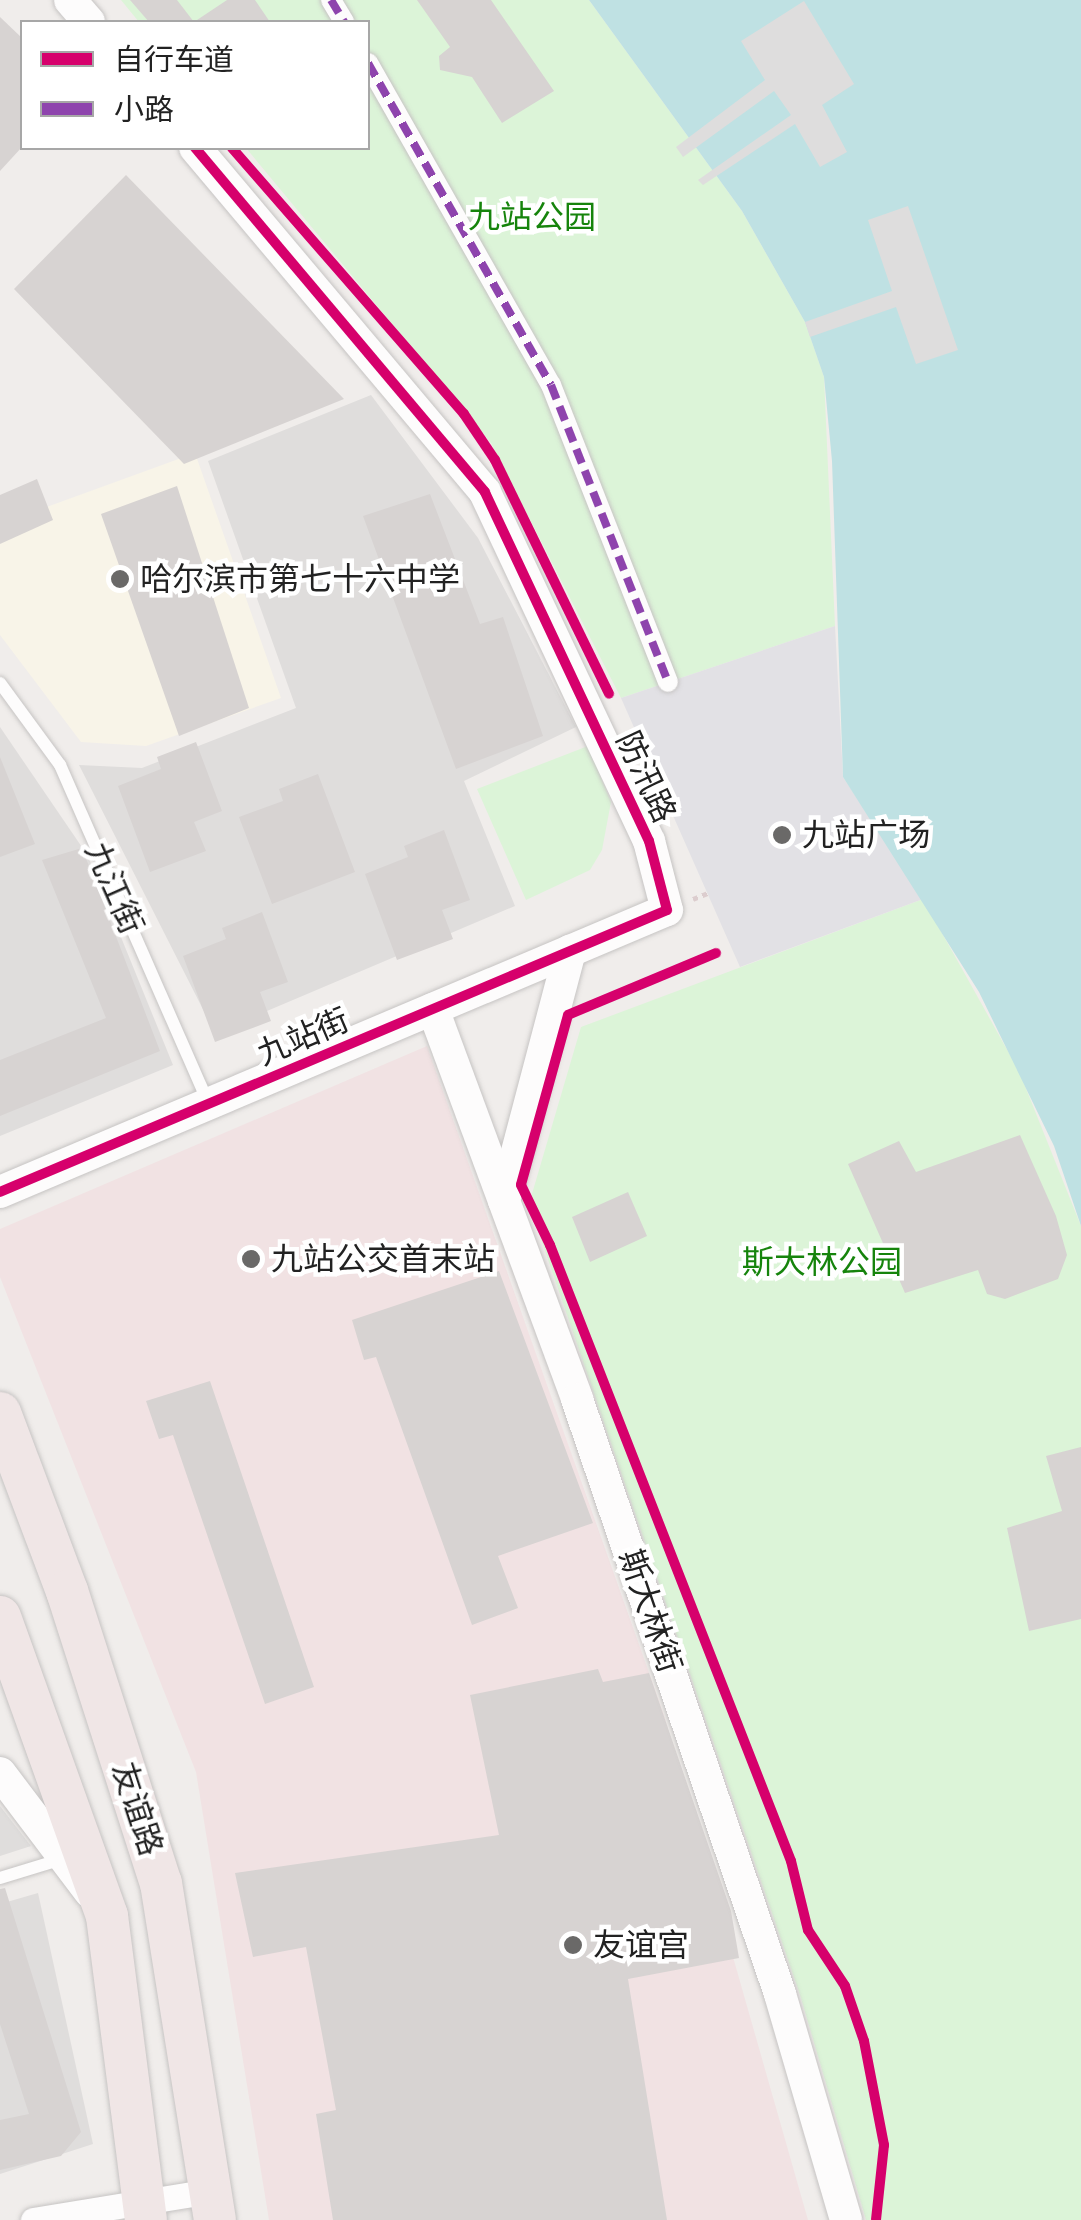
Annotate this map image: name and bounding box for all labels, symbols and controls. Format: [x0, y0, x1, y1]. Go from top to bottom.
legend [20, 20, 370, 150]
text: 自行车道 [114, 38, 234, 81]
text: 小路 [114, 88, 174, 131]
park label: 九站公园 [468, 198, 596, 236]
place label: 哈尔滨市第七十六中学 [140, 560, 460, 598]
marker: 哈尔滨市第七十六中学 [109, 568, 131, 590]
street label: 防汛路 [608, 725, 684, 829]
place label: 九站广场 [802, 816, 930, 854]
marker: 九站广场 [771, 824, 793, 846]
street label: 九江街 [77, 836, 151, 940]
street label: 九站街 [251, 1001, 355, 1073]
place label: 九站公交首末站 [271, 1240, 495, 1278]
park label: 斯大林公园 [742, 1243, 902, 1281]
marker: 九站公交首末站 [240, 1248, 262, 1270]
street label: 斯大林街 [611, 1544, 689, 1678]
street label: 友谊路 [104, 1757, 170, 1861]
place label: 友谊宫 [593, 1926, 689, 1964]
marker: 友谊宫 [562, 1934, 584, 1956]

